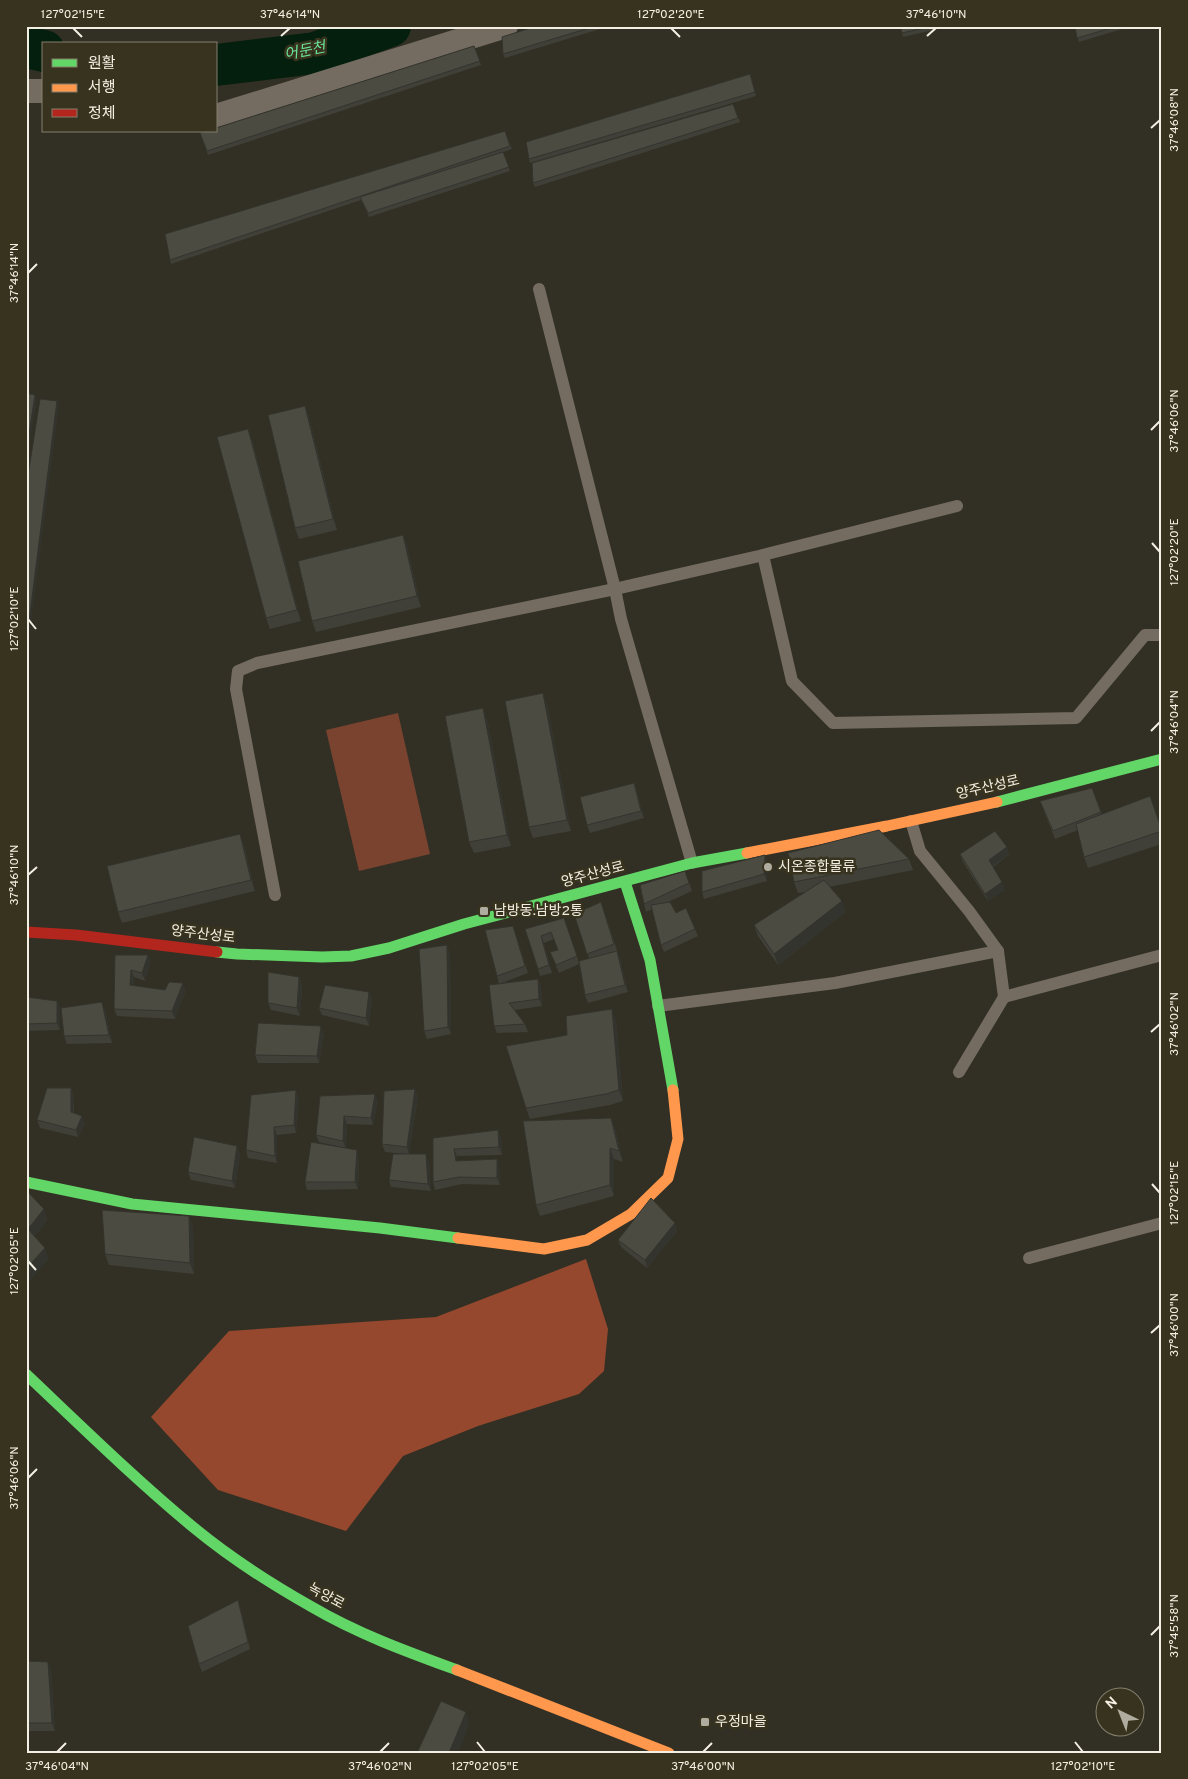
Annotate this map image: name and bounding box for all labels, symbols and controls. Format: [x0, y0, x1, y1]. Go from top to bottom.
text: 127°02'15"E [41, 7, 105, 23]
text: 37°46'14"N [260, 7, 320, 23]
text: 127°02'20"E [637, 7, 705, 23]
text: 37°46'10"N [906, 7, 966, 23]
water label: 어둔천 [283, 38, 329, 65]
legend [42, 42, 218, 132]
text: 원활 [88, 55, 116, 74]
text: 서행 [88, 79, 116, 98]
text: 37°46'08"N [1167, 88, 1183, 152]
text: 정체 [88, 105, 116, 124]
text: 37°46'14"N [7, 243, 23, 303]
text: 37°46'06"N [1167, 389, 1183, 453]
text: 127°02'20"E [1167, 518, 1183, 586]
text: 127°02'10"E [7, 587, 23, 651]
text: 37°46'04"N [1167, 690, 1183, 754]
street label: 양주산성로 [955, 772, 1021, 804]
text: 37°46'10"N [7, 845, 23, 905]
street label: 양주산성로 [560, 858, 626, 892]
place label: 시온종합물류 [778, 859, 855, 876]
marker: 시온종합물류 [762, 861, 774, 873]
place label: 남방동.남방2통 [494, 903, 583, 920]
marker: 남방동.남방2통 [478, 905, 490, 917]
street label: 양주산성로 [170, 923, 236, 947]
text: 37°46'02"N [1167, 992, 1183, 1056]
text: 127°02'15"E [1167, 1161, 1183, 1225]
text: 127°02'05"E [7, 1227, 23, 1295]
text: 37°46'00"N [1167, 1293, 1183, 1357]
text: 37°46'06"N [7, 1446, 23, 1510]
street label: 녹양로 [305, 1580, 347, 1614]
text: 37°45'58"N [1167, 1594, 1183, 1658]
north arrow [1096, 1686, 1146, 1736]
text: N [1103, 1694, 1122, 1713]
place label: 우정마을 [715, 1714, 767, 1731]
marker: 우정마을 [699, 1716, 711, 1728]
text: 37°46'04"N [25, 1759, 89, 1775]
text: 37°46'02"N [348, 1759, 412, 1775]
text: 127°02'05"E [451, 1759, 519, 1775]
text: 37°46'00"N [671, 1759, 735, 1775]
text: 127°02'10"E [1051, 1759, 1115, 1775]

